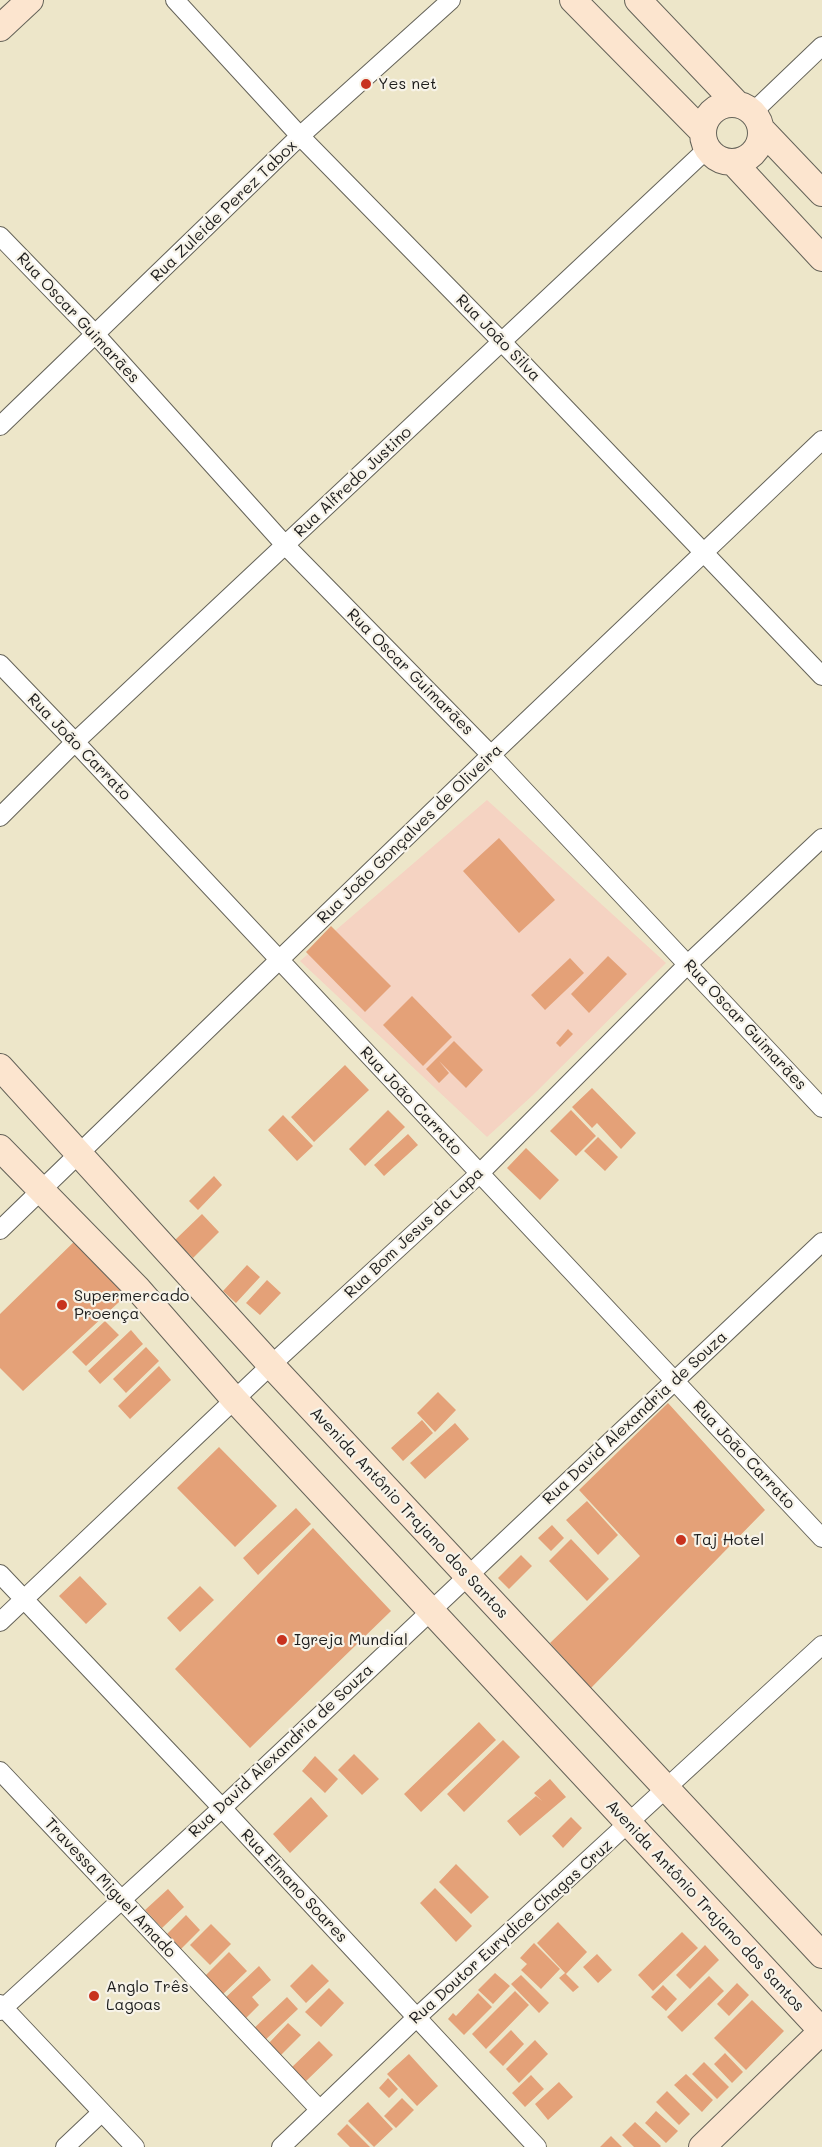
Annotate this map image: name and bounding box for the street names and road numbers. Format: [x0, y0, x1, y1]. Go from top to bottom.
street label: Rua Zuleide Perez Tabox [147, 136, 301, 286]
street label: Rua Oscar Guimarães [13, 249, 143, 387]
street label: Rua João Silva [452, 291, 544, 385]
street label: Rua Alfredo Justino [290, 423, 416, 541]
street label: Rua Oscar Guimarães [343, 605, 477, 739]
street label: Rua João Carrato [23, 690, 135, 804]
street label: Rua João Gonçalves de Oliveira [313, 740, 507, 928]
street label: Rua Oscar Guimarães [680, 956, 810, 1094]
street label: Rua João Carrato [356, 1043, 466, 1159]
street label: Rua Bom Jesus da Lapa [341, 1164, 487, 1302]
street label: Rua David Alexandria de Souza [539, 1327, 731, 1509]
street label: Rua João Carrato [689, 1397, 799, 1513]
street label: Avenida Antônio Trajano dos Santos [306, 1403, 512, 1623]
street label: Rua David Alexandria de Souza [185, 1660, 377, 1842]
street label: Avenida Antônio Trajano dos Santos [602, 1796, 808, 2016]
street label: Travessa Miguel Amado [40, 1814, 180, 1962]
street label: Rua Elmano Soares [237, 1825, 351, 1947]
street label: Rua Doutor Eurydice Chagas Cruz [406, 1836, 616, 2028]

